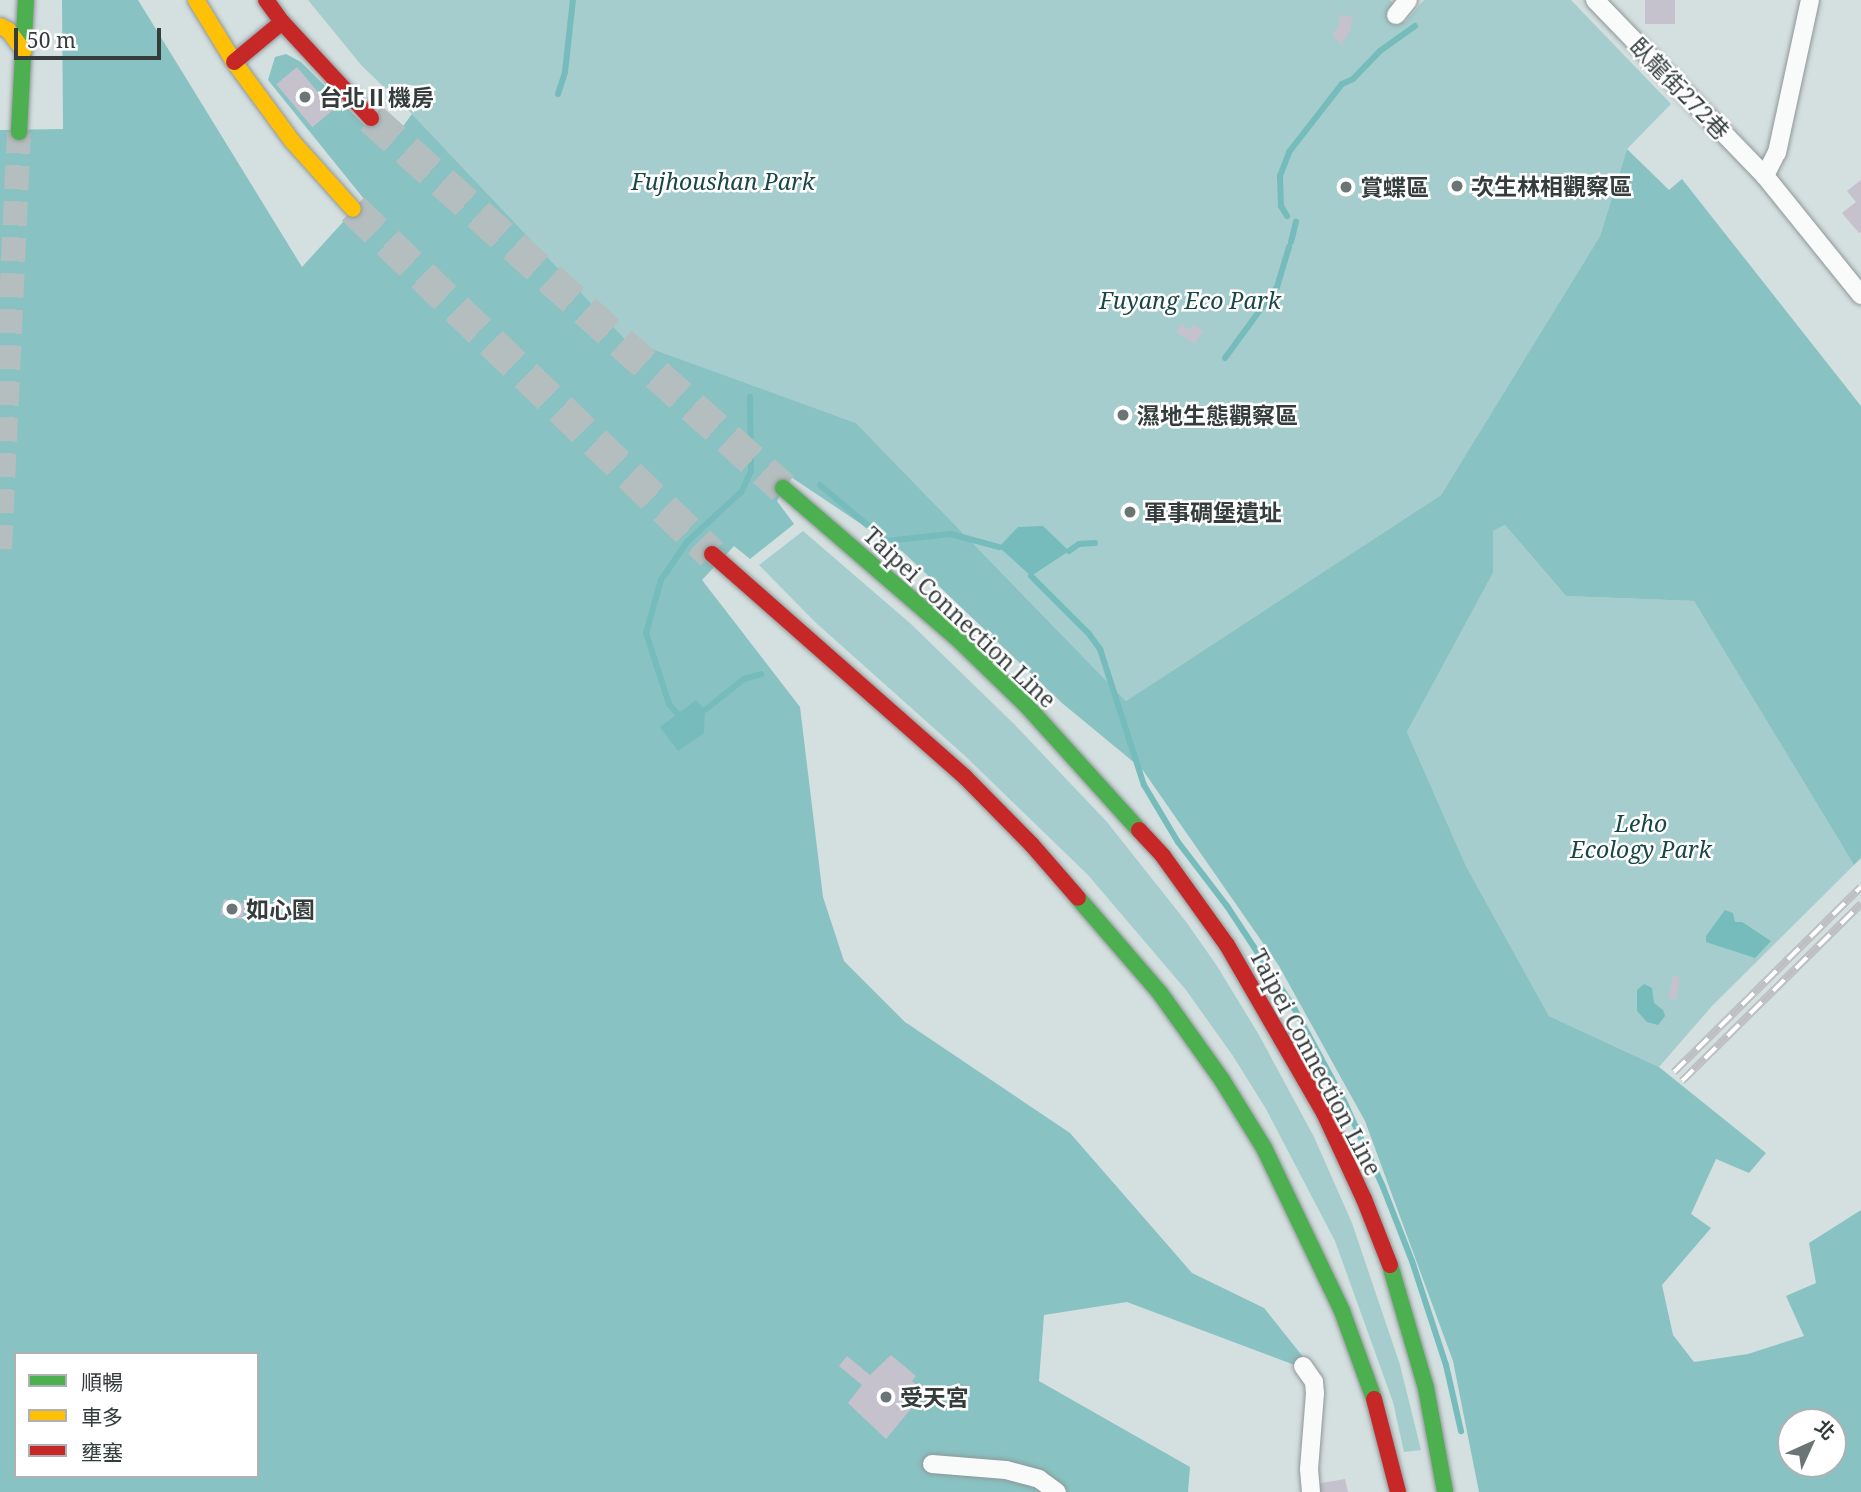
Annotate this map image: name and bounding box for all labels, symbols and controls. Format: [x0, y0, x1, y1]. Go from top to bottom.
scale bar [18, 14, 164, 58]
text: 50 m [27, 26, 76, 54]
street label: 臥龍街272巷 [1625, 31, 1735, 145]
place label: 台北Ⅱ機房 [319, 83, 434, 111]
marker: 台北Ⅱ機房 [297, 89, 313, 105]
park label: Fujhoushan Park [631, 167, 815, 195]
place label: 次生林相觀察區 [1471, 172, 1632, 200]
place label: 賞蝶區 [1360, 173, 1429, 201]
marker: 次生林相觀察區 [1449, 178, 1465, 194]
marker: 賞蝶區 [1338, 179, 1354, 195]
park label: Fuyang Eco Park [1099, 286, 1281, 314]
place label: 濕地生態觀察區 [1137, 401, 1298, 429]
marker: 濕地生態觀察區 [1115, 407, 1131, 423]
place label: 軍事碉堡遺址 [1144, 498, 1282, 526]
marker: 軍事碉堡遺址 [1122, 504, 1138, 520]
street label: Taipei Connection Line [858, 521, 1062, 713]
park label: Leho Ecology Park [1570, 809, 1712, 863]
place label: 如心園 [246, 895, 315, 923]
marker: 如心園 [224, 901, 240, 917]
street label: Taipei Connection Line [1245, 944, 1387, 1180]
legend [14, 1352, 259, 1478]
text: 順暢 [81, 1368, 123, 1396]
place label: 受天宮 [900, 1383, 969, 1411]
marker: 受天宮 [878, 1389, 894, 1405]
text: 車多 [81, 1403, 123, 1431]
north arrow [1777, 1408, 1847, 1478]
text: 北 [1810, 1414, 1841, 1445]
text: 壅塞 [81, 1438, 123, 1466]

